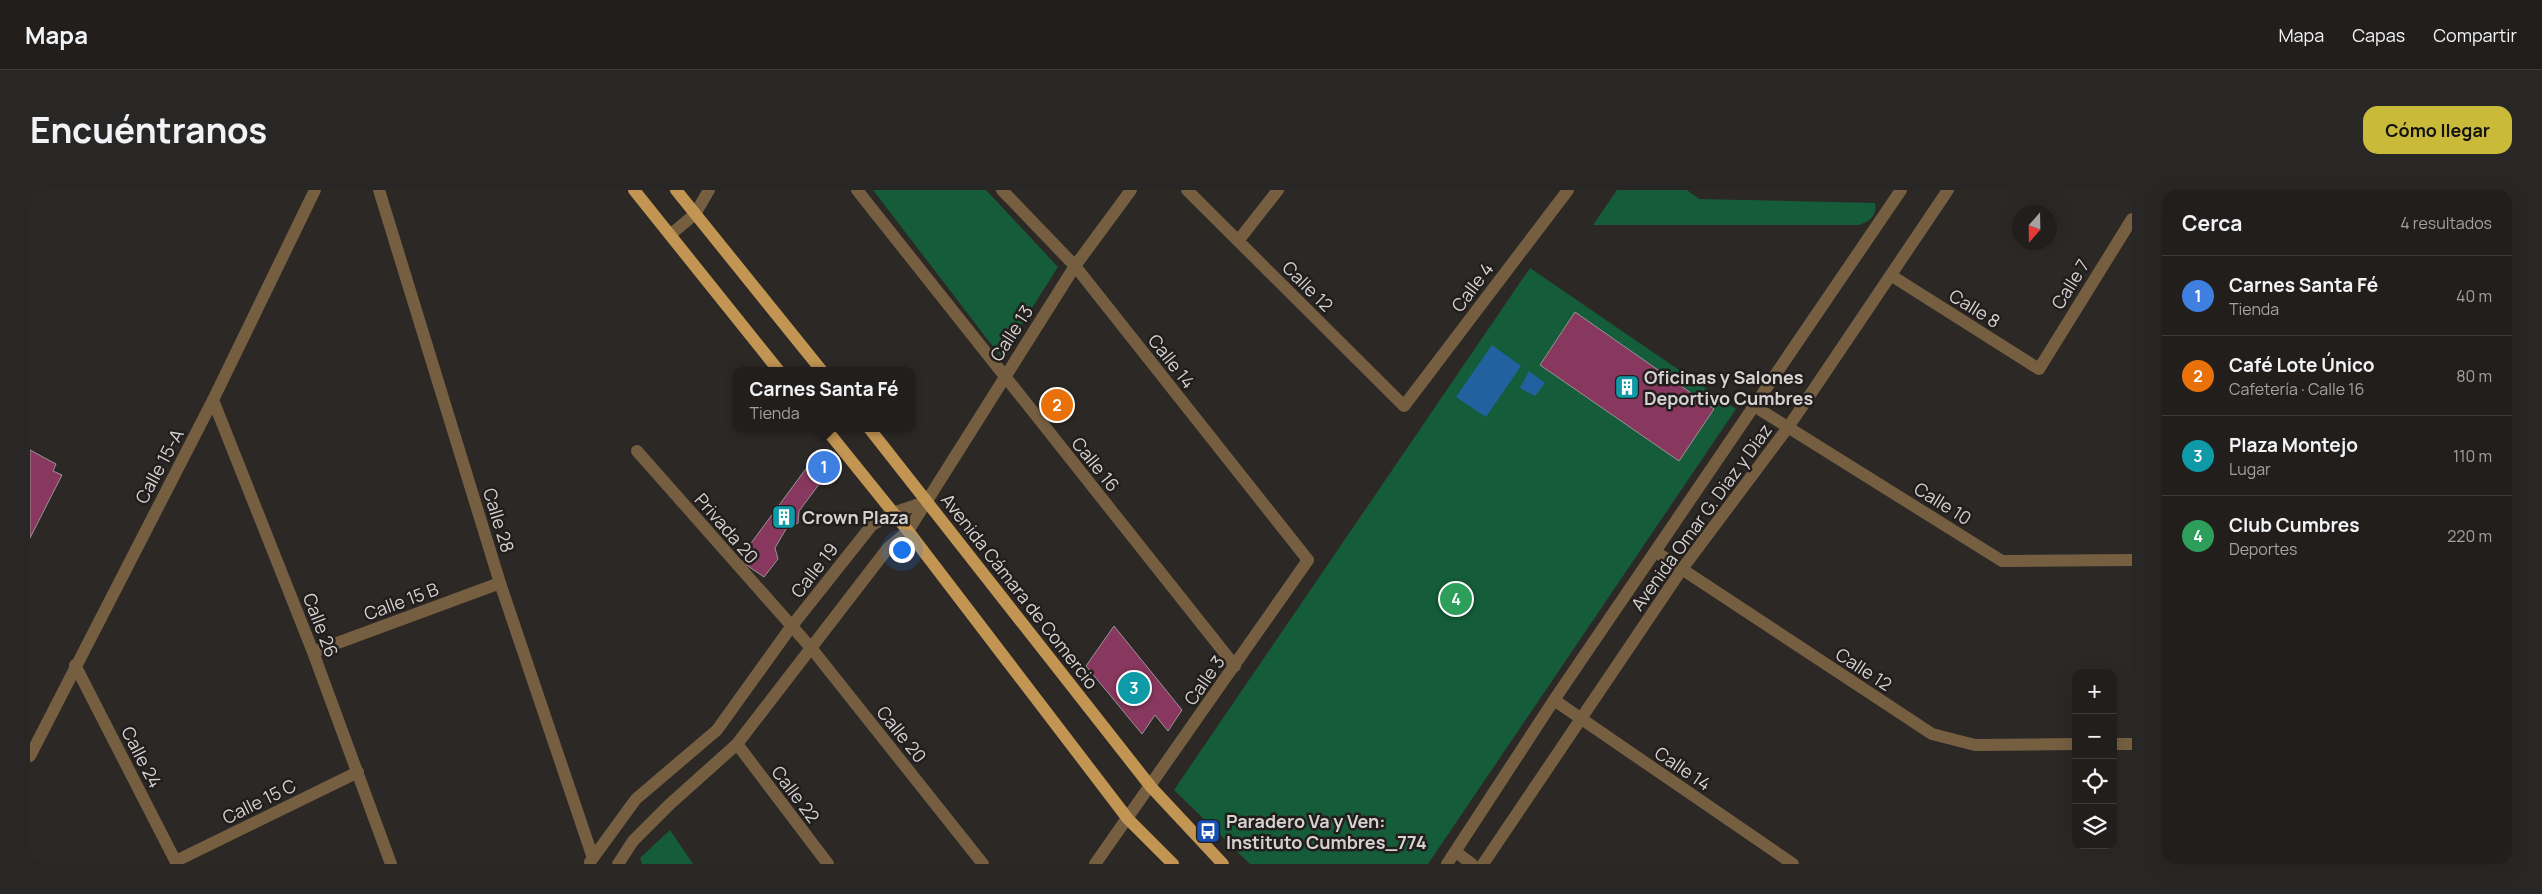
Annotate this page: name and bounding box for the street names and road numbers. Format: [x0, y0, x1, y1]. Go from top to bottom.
street label: Calle 12 [1277, 255, 1339, 317]
street label: Calle 7 [2045, 255, 2095, 313]
street label: Calle 4 [1446, 257, 1498, 317]
street label: Calle 8 [1945, 283, 2005, 333]
street label: Calle 13 [984, 300, 1038, 366]
street label: Calle 14 [1143, 329, 1201, 393]
street label: Avenida Omar G. Diaz y Diaz [1625, 419, 1777, 615]
street label: Calle 15-A [129, 424, 189, 508]
street label: Calle 16 [1067, 432, 1125, 496]
street label: Calle 10 [1910, 476, 1976, 530]
street label: Calle 28 [478, 485, 520, 555]
street label: Privada 20 [690, 488, 764, 568]
street label: Avenida Cámara de Comercio [936, 488, 1104, 694]
street label: Calle 19 [785, 538, 843, 602]
street label: Calle 15 B [360, 576, 442, 626]
street label: Calle 26 [298, 589, 344, 661]
street label: Calle 12 [1831, 642, 1897, 696]
street label: Calle 3 [1178, 650, 1230, 710]
street label: Calle 20 [872, 701, 932, 767]
street label: Calle 24 [116, 722, 168, 792]
street label: Calle 14 [1650, 740, 1716, 796]
street label: Calle 22 [767, 760, 825, 828]
street label: Calle 15 C [218, 773, 300, 829]

